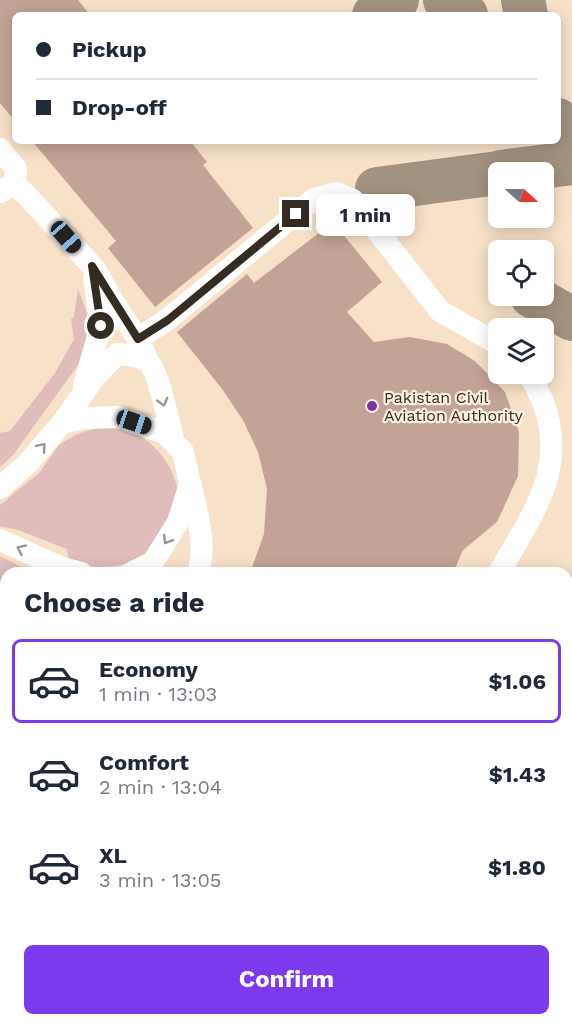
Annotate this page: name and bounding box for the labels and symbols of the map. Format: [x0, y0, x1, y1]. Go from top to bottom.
north arrow [488, 162, 554, 228]
callout: 1 min [317, 193, 416, 235]
route end [282, 200, 309, 227]
car [47, 218, 85, 256]
route start [87, 312, 114, 339]
place label: Pakistan Civil Aviation Authority [384, 388, 524, 425]
one-way arrow [156, 397, 169, 407]
marker: Pakistan Civil Aviation Authority [365, 399, 379, 413]
car [114, 408, 154, 436]
one-way arrow [34, 443, 45, 454]
one-way arrow [162, 534, 174, 544]
one-way arrow [16, 544, 27, 556]

